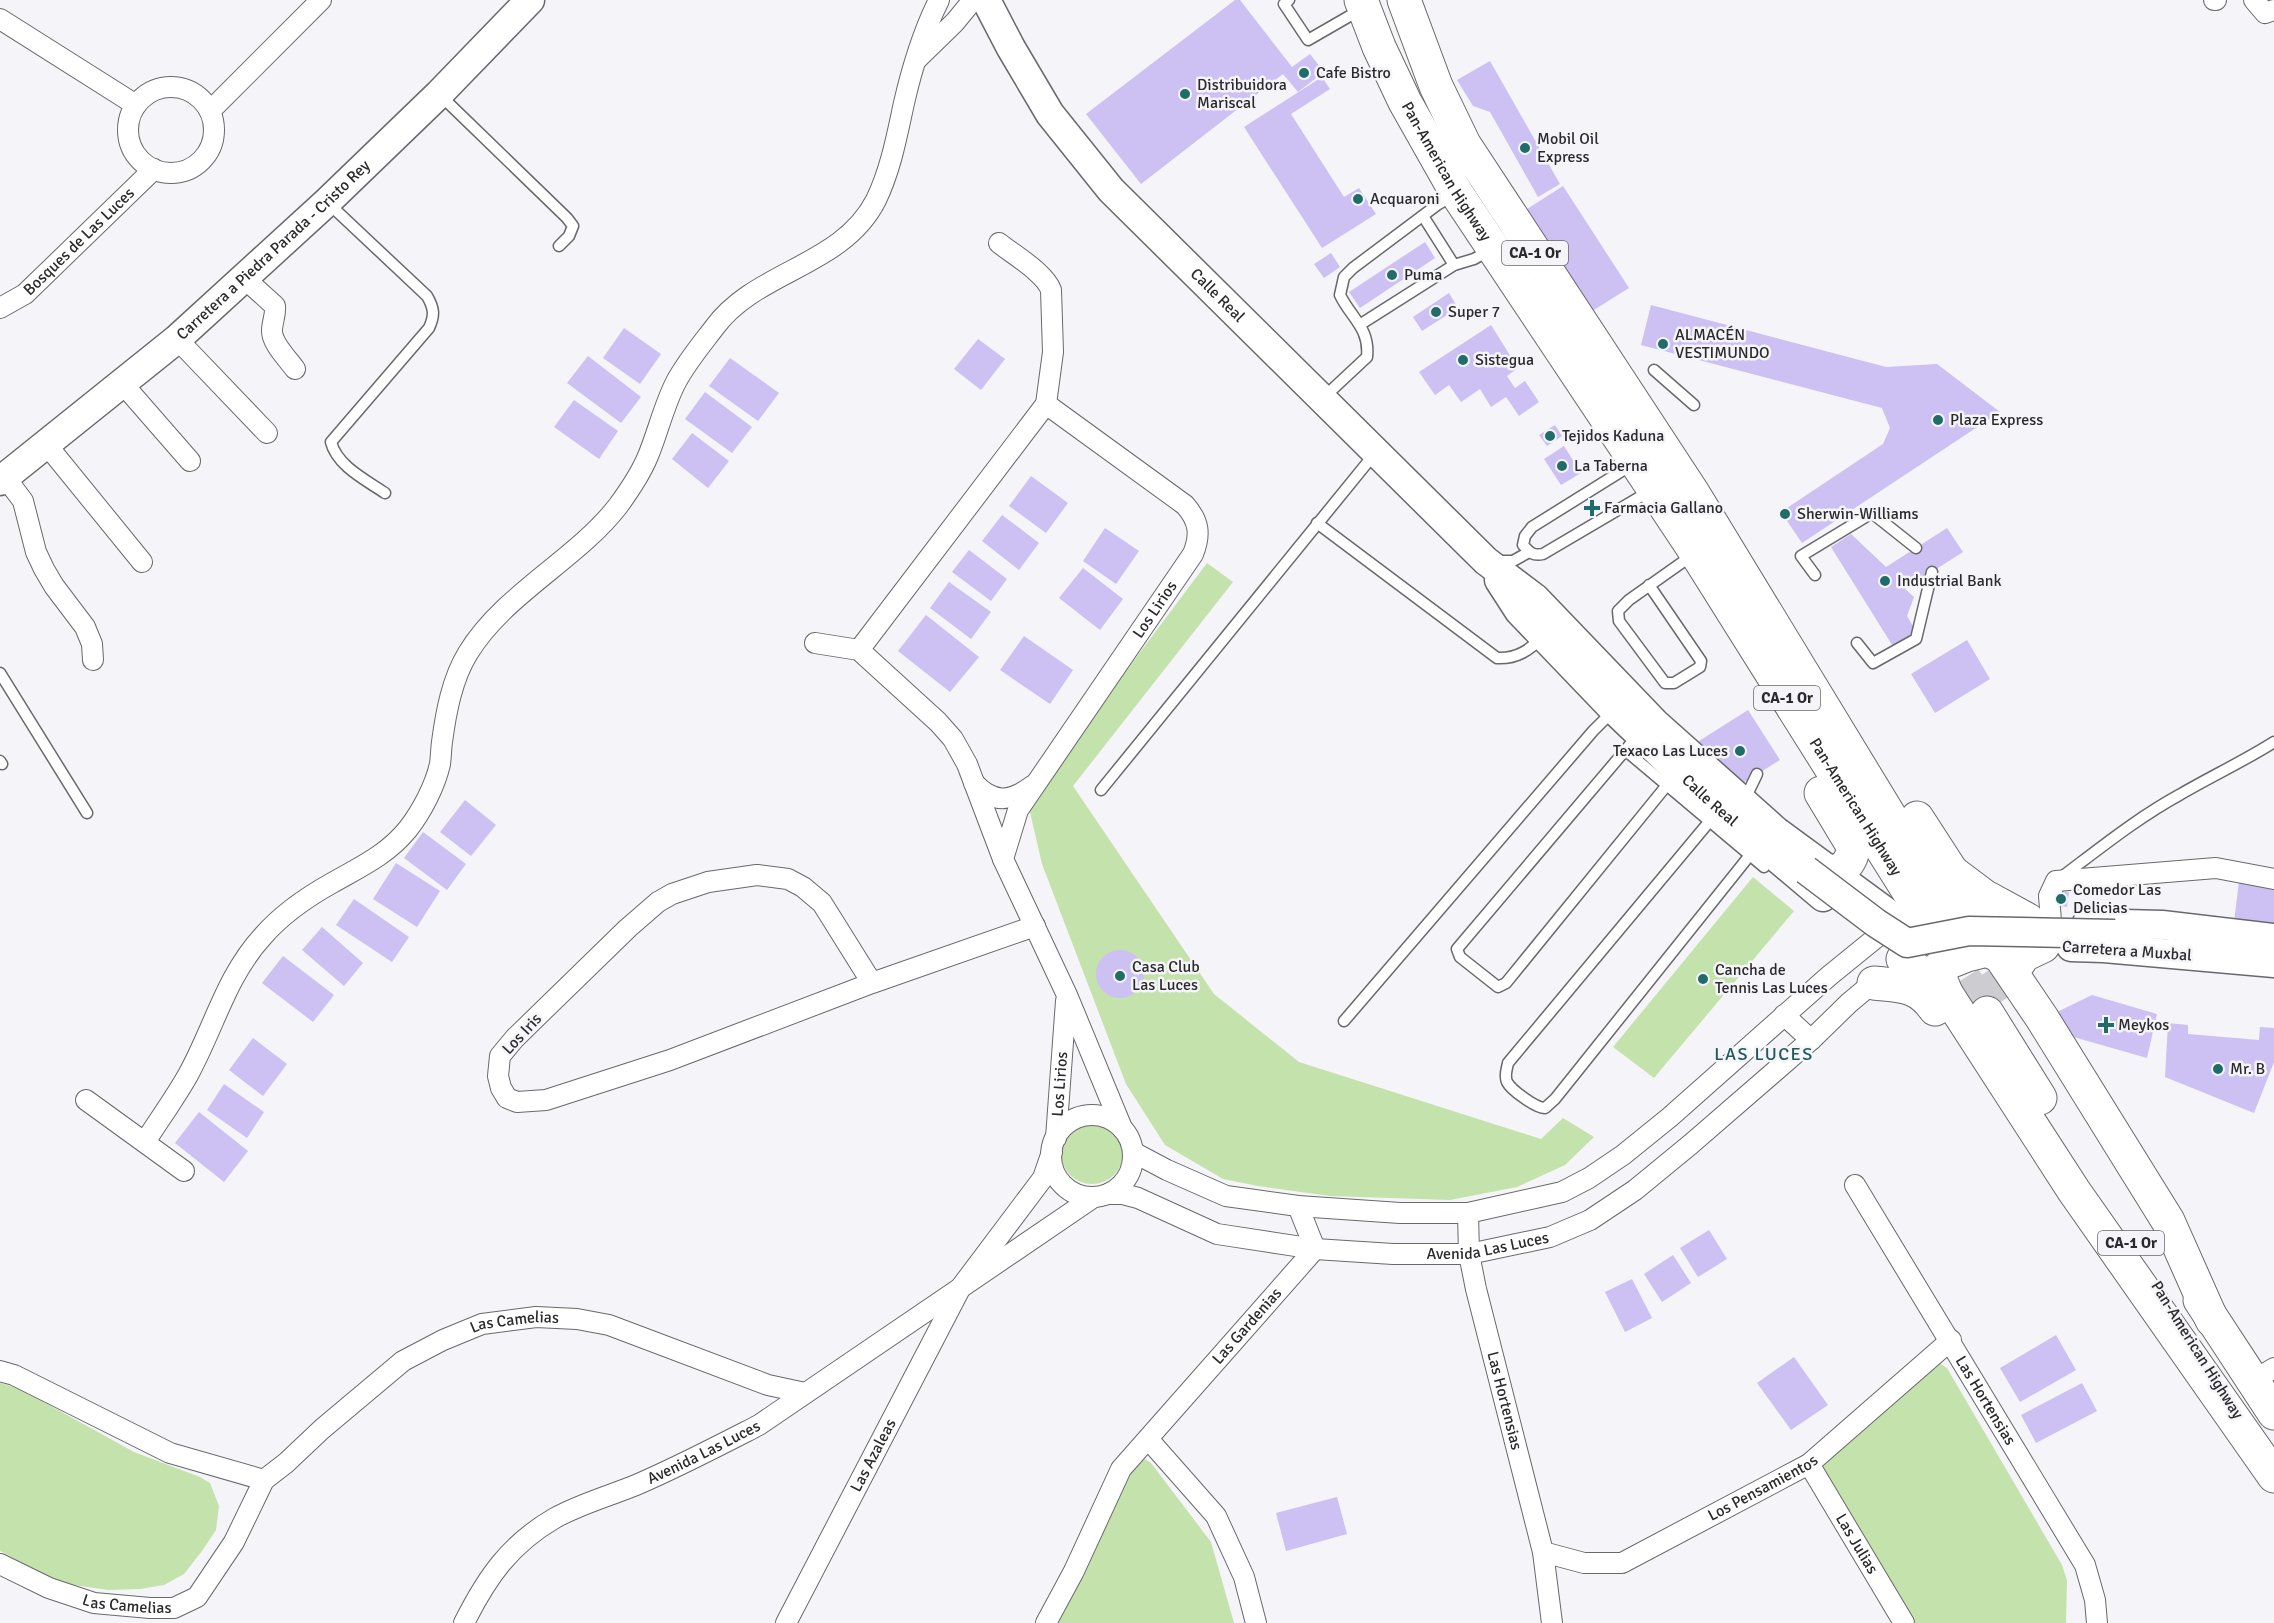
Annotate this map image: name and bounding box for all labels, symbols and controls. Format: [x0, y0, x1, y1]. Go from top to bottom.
place label: Cafe Bistro [1316, 63, 1391, 83]
marker: Cafe Bistro [1297, 66, 1311, 80]
place label: Distribuidora Mariscal [1197, 75, 1287, 113]
marker: Distribuidora Mariscal [1178, 87, 1192, 101]
street label: Pan-American Highway [1397, 98, 1496, 246]
place label: Mobil Oil Express [1537, 129, 1599, 167]
marker: Mobil Oil Express [1518, 141, 1532, 155]
street label: Carretera a Piedra Parada - Cristo Rey [172, 155, 375, 344]
street label: Bosques de Las Luces [19, 183, 139, 300]
place label: Acquaroni [1370, 189, 1440, 209]
marker: Acquaroni [1351, 192, 1365, 206]
road number: CA-1 Or [1502, 241, 1568, 265]
street label: Calle Real [1186, 264, 1249, 327]
place label: Puma [1404, 265, 1442, 285]
marker: Puma [1385, 268, 1399, 282]
place label: Super 7 [1448, 302, 1500, 322]
marker: Super 7 [1429, 305, 1443, 319]
place label: ALMACÉN VESTIMUNDO [1675, 325, 1770, 363]
marker: ALMACÉN VESTIMUNDO [1656, 337, 1670, 351]
place label: Sistegua [1475, 350, 1534, 370]
marker: Sistegua [1456, 353, 1470, 367]
place label: Plaza Express [1950, 410, 2043, 430]
marker: Plaza Express [1931, 413, 1945, 427]
place label: Tejidos Kaduna [1562, 426, 1664, 446]
marker: Tejidos Kaduna [1543, 429, 1557, 443]
place label: La Taberna [1574, 456, 1648, 476]
marker: La Taberna [1555, 459, 1569, 473]
place label: Farmacia Gallano [1604, 498, 1723, 518]
marker: Farmacia Gallano [1585, 501, 1599, 515]
place label: Sherwin-Williams [1797, 504, 1919, 524]
marker: Sherwin-Williams [1778, 507, 1792, 521]
place label: Industrial Bank [1897, 571, 2002, 591]
marker: Industrial Bank [1878, 574, 1892, 588]
street label: Los Lirios [1128, 577, 1182, 642]
road number: CA-1 Or [1754, 686, 1820, 710]
street label: Pan-American Highway [1805, 734, 1907, 880]
place label: Texaco Las Luces [1613, 741, 1728, 761]
marker: Texaco Las Luces [1733, 744, 1747, 758]
street label: Calle Real [1678, 770, 1742, 831]
place label: Comedor Las Delicias [2073, 880, 2161, 918]
marker: Comedor Las Delicias [2054, 892, 2068, 906]
street label: Carretera a Muxbal [2061, 936, 2193, 966]
place label: Casa Club Las Luces [1132, 957, 1200, 995]
place label: Cancha de Tennis Las Luces [1715, 960, 1828, 998]
marker: Casa Club Las Luces [1113, 969, 1127, 983]
marker: Cancha de Tennis Las Luces [1696, 972, 1710, 986]
street label: Los Iris [498, 1009, 546, 1059]
place label: Meykos [2118, 1015, 2169, 1035]
marker: Meykos [2099, 1018, 2113, 1032]
district label: LAS LUCES [1714, 1043, 1814, 1065]
street label: Los Lirios [1048, 1051, 1072, 1117]
place label: Mr. B [2230, 1059, 2265, 1079]
marker: Mr. B [2211, 1062, 2225, 1076]
street label: Avenida Las Luces [1426, 1228, 1551, 1264]
road number: CA-1 Or [2098, 1231, 2164, 1255]
street label: Pan-American Highway [2146, 1277, 2248, 1423]
street label: Las Gardenias [1208, 1284, 1286, 1369]
street label: Las Camelias [467, 1307, 559, 1338]
street label: Las Hortensias [1482, 1349, 1527, 1452]
street label: Las Hortensias [1951, 1352, 2020, 1449]
street label: Las Azaleas [846, 1415, 901, 1495]
street label: Avenida Las Luces [644, 1416, 764, 1489]
street label: Los Pensamientos [1704, 1451, 1822, 1526]
street label: Las Julias [1831, 1510, 1882, 1578]
street label: Las Camelias [80, 1590, 171, 1618]

